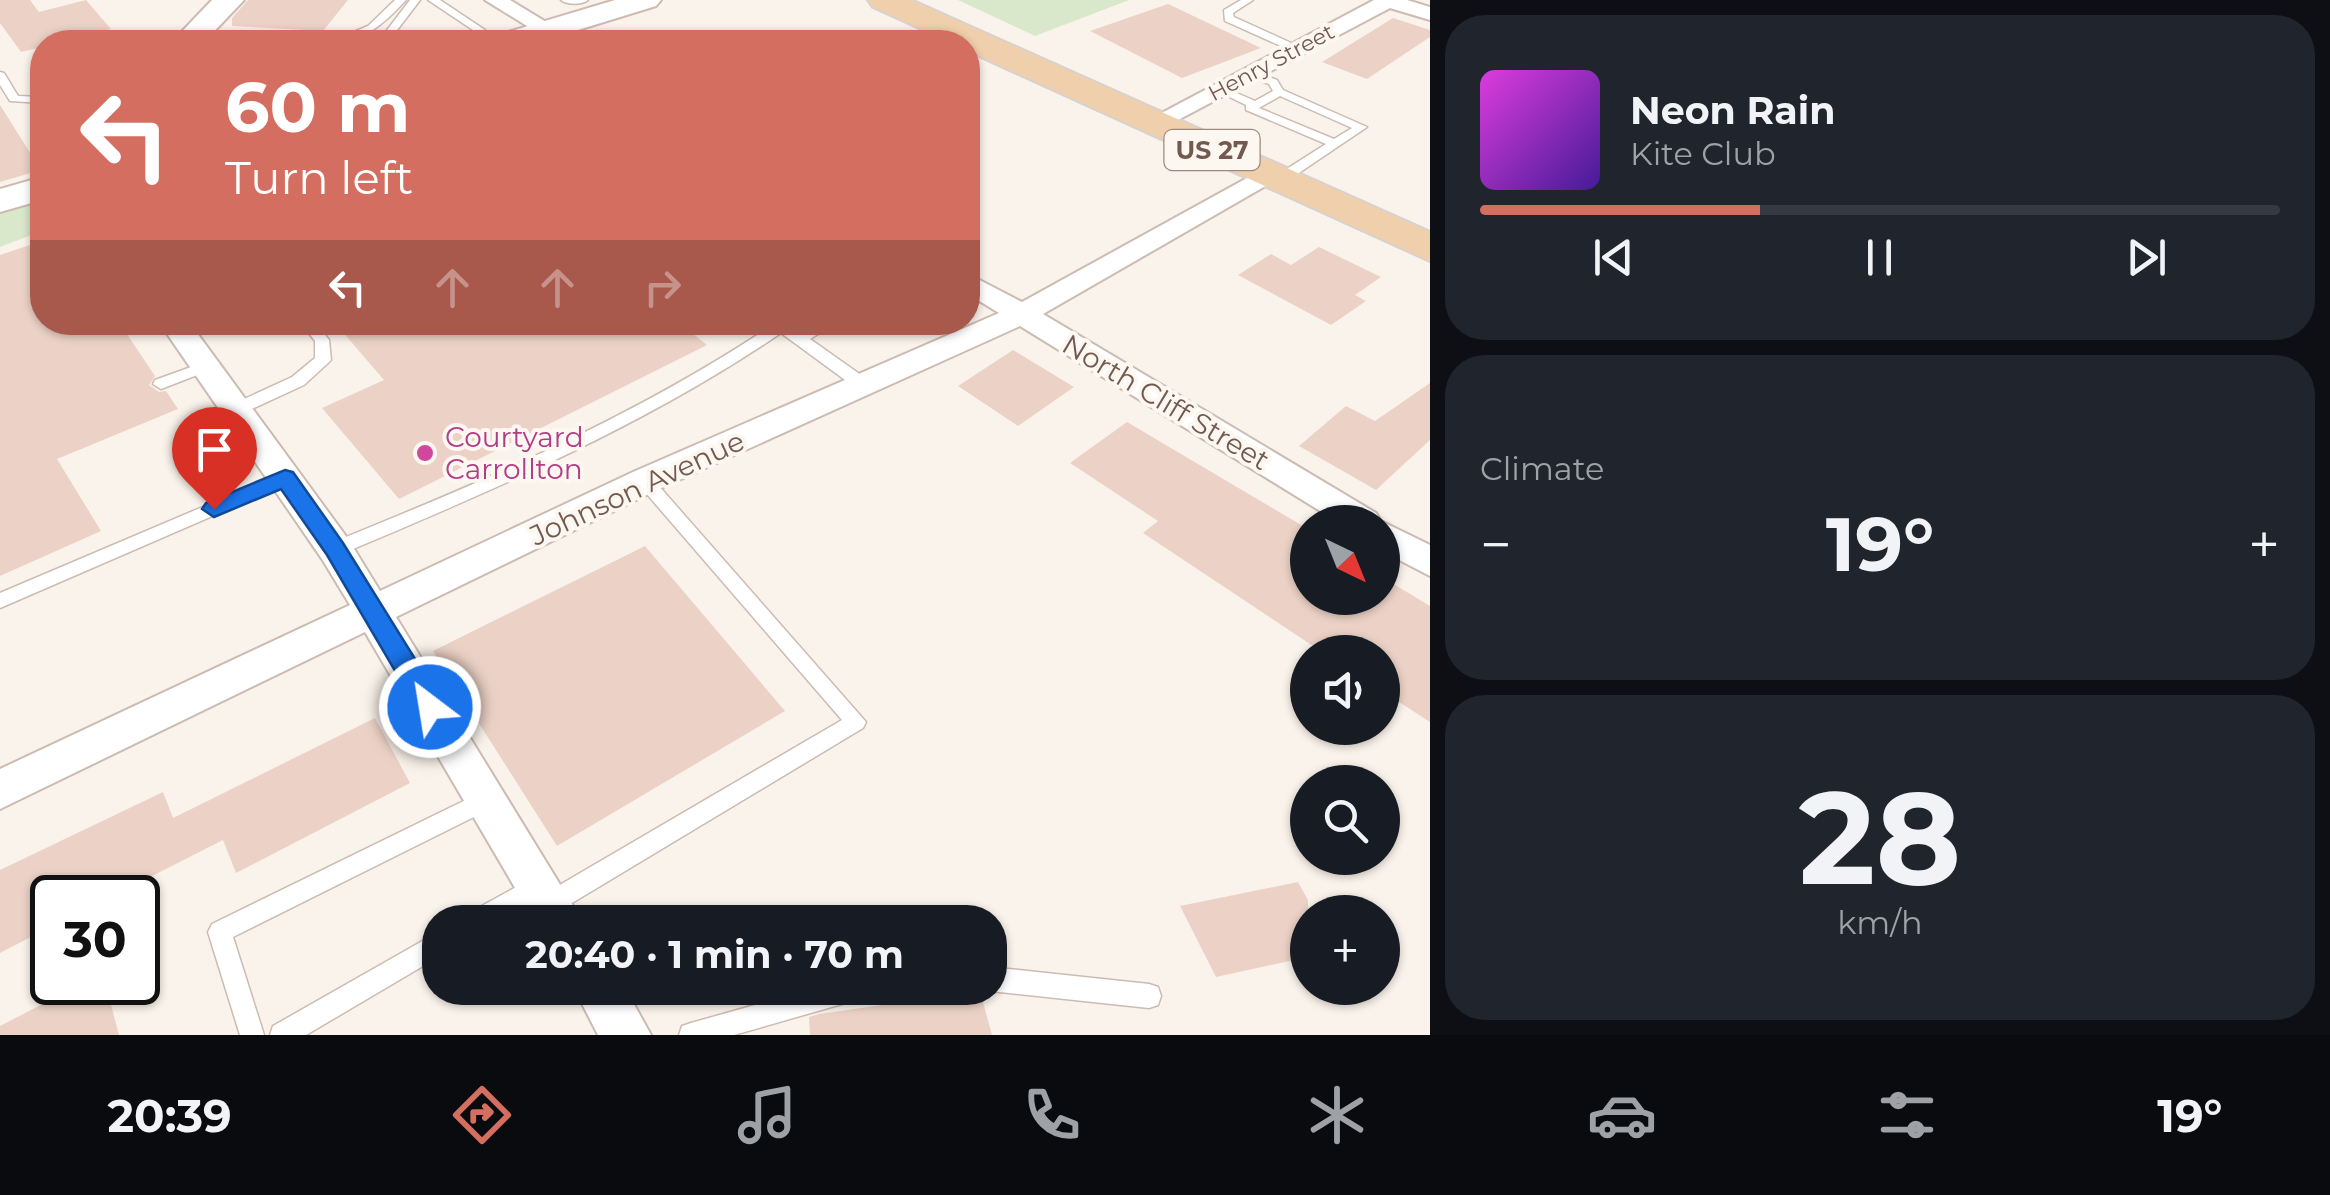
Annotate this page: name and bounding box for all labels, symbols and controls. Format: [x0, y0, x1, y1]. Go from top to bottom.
street label: Henry Street [1204, 18, 1339, 107]
text: 60 m [225, 64, 410, 150]
icon: left [60, 70, 190, 200]
text: Neon Rain [1630, 87, 1835, 134]
road number: US 27 [1164, 130, 1260, 170]
text: Kite Club [1630, 134, 1776, 173]
text: Turn left [225, 150, 413, 205]
icon: previous [1586, 230, 1641, 285]
icon: pause [1852, 230, 1907, 285]
icon: next [2119, 230, 2174, 285]
icon: left [320, 260, 375, 315]
icon: ahead [425, 260, 480, 315]
icon: ahead [530, 260, 585, 315]
icon: right [635, 260, 690, 315]
street label: North Cliff Street [1056, 327, 1276, 477]
pin [172, 407, 257, 510]
place label: Courtyard Carrollton [445, 420, 584, 486]
icon: arrive [187, 422, 242, 477]
street label: Johnson Avenue [524, 423, 750, 553]
marker: Courtyard Carrollton [414, 442, 436, 464]
text: Climate [1480, 449, 1604, 488]
text: 19° [1826, 498, 1934, 590]
north arrow [1290, 505, 1400, 615]
map controls [1290, 505, 1400, 1005]
text: − [1480, 511, 1512, 578]
text: + [2248, 511, 2280, 578]
button: sound [1290, 635, 1400, 745]
position arrow [378, 655, 482, 759]
text: 28 [1799, 758, 1961, 917]
button: search [1290, 765, 1400, 875]
speed limit sign: 30 [30, 875, 160, 1005]
button: + [1290, 895, 1400, 1005]
text: km/h [1837, 903, 1923, 942]
text: 20:40 · 1 min · 70 m [525, 931, 904, 978]
icon: directions [447, 1080, 517, 1150]
icon: music [732, 1080, 802, 1150]
icon: phone [1017, 1080, 1087, 1150]
icon: climate [1302, 1080, 1372, 1150]
icon: car [1587, 1080, 1657, 1150]
icon: filters [1872, 1080, 1942, 1150]
text: 20:39 [108, 1088, 232, 1143]
text: 19° [2157, 1088, 2222, 1143]

